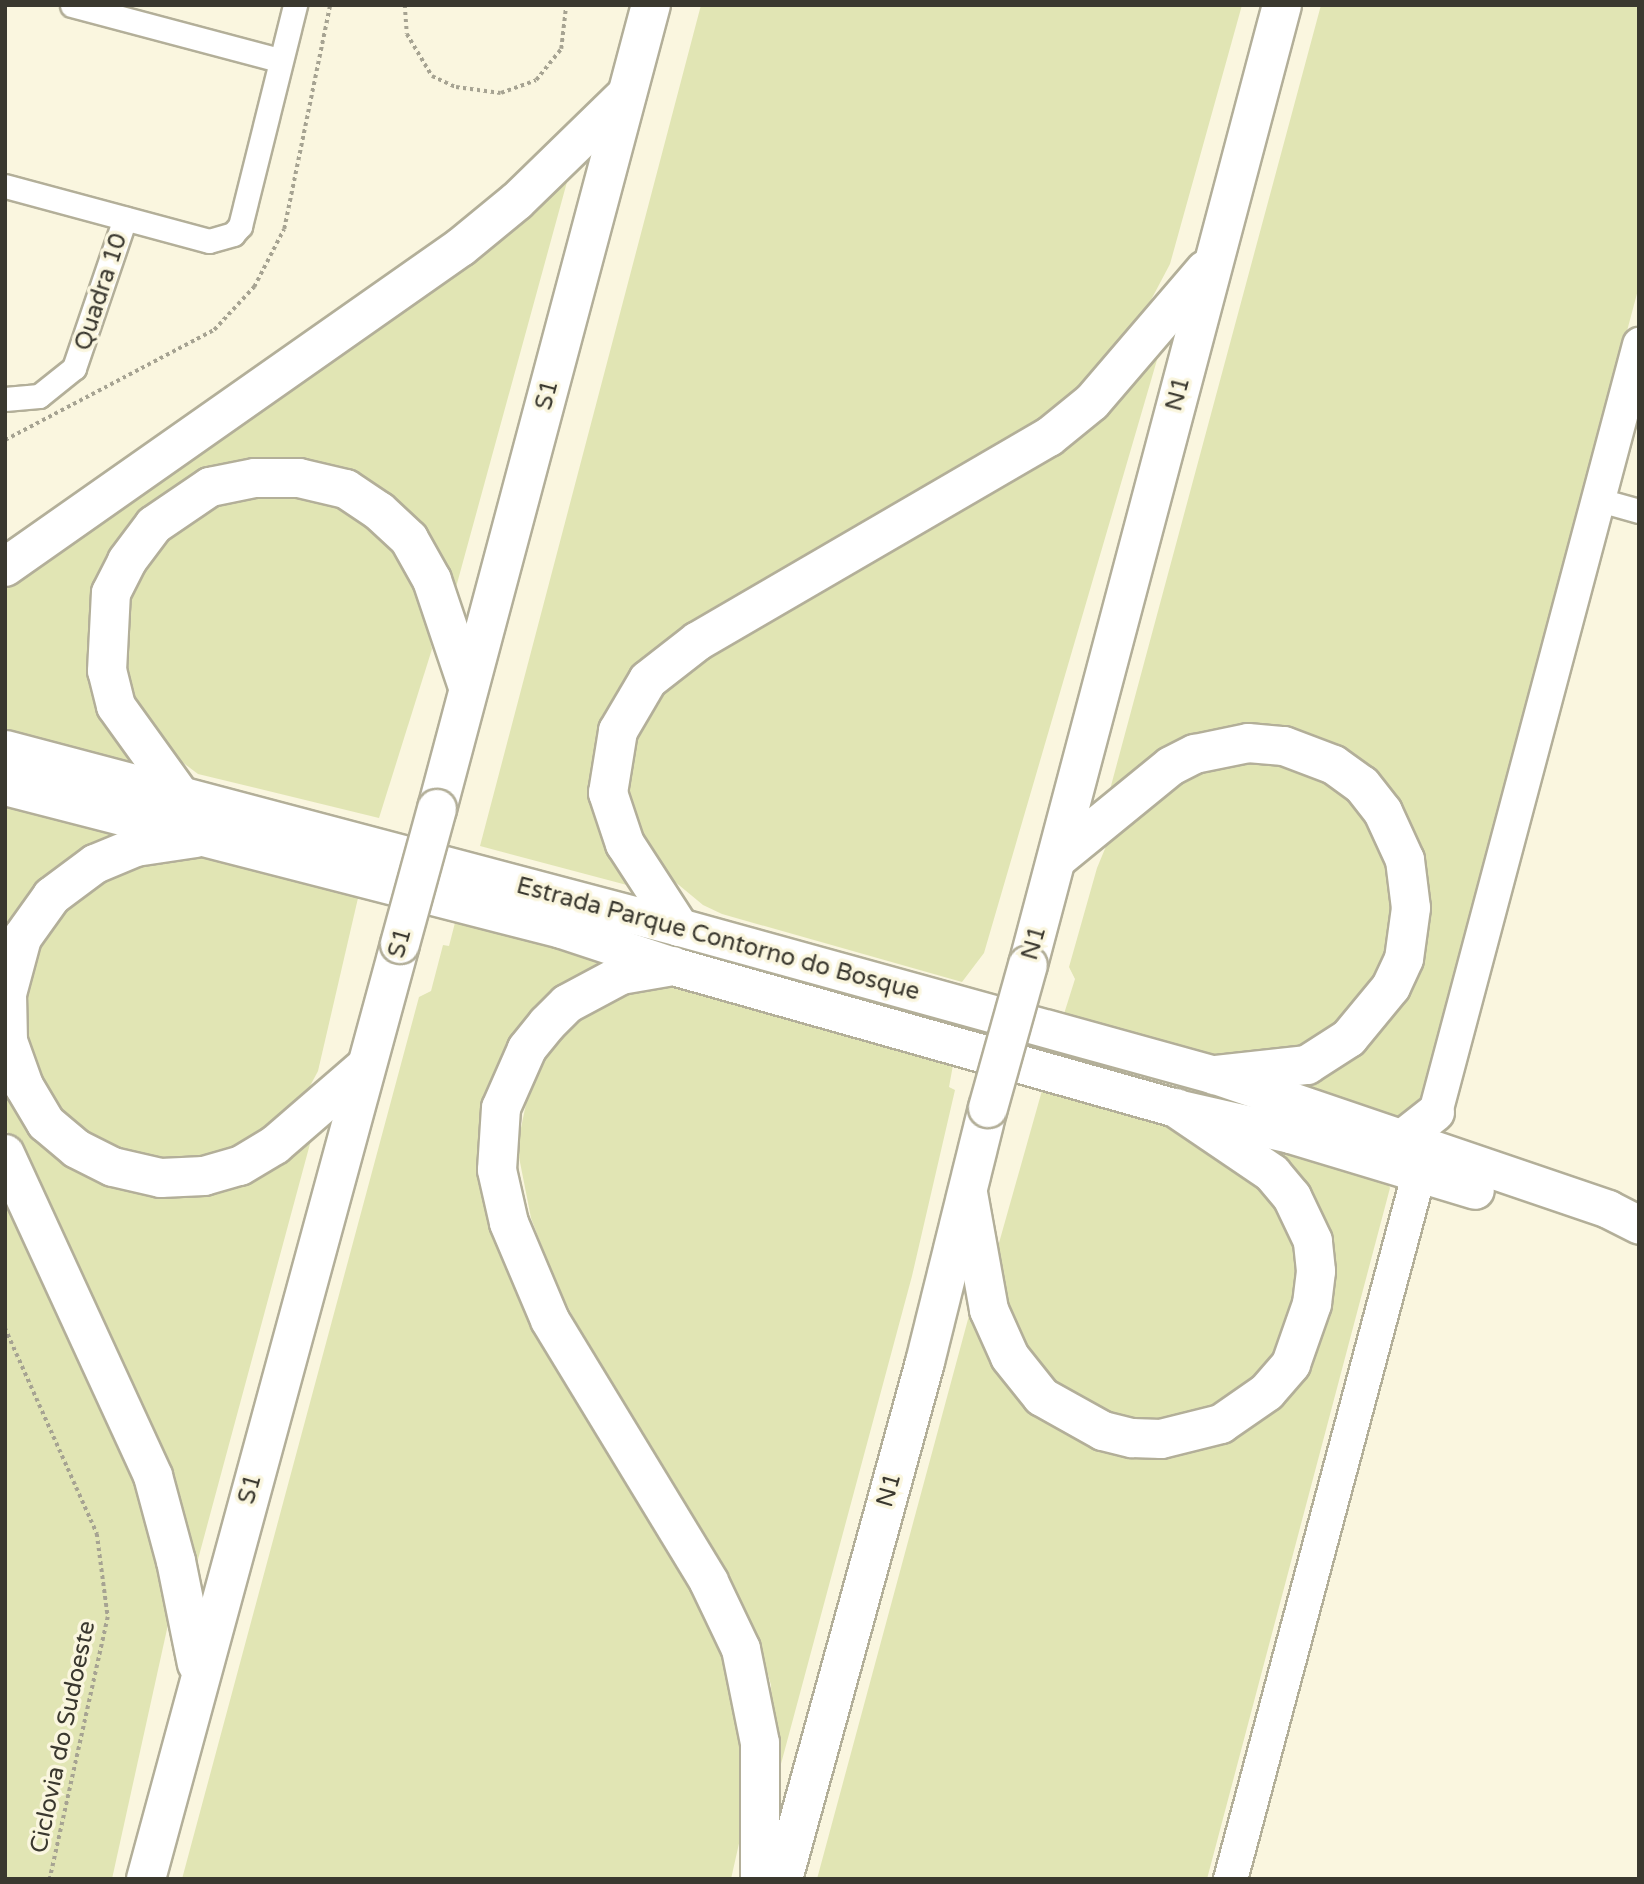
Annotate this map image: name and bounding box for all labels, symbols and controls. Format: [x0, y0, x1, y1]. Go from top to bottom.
street label: Quadra 10 [69, 230, 133, 354]
street label: N1 [1160, 374, 1196, 414]
street label: S1 [529, 377, 565, 413]
street label: Estrada Parque Contorno do Bosque [513, 871, 923, 1007]
street label: N1 [1015, 923, 1053, 963]
street label: S1 [382, 925, 418, 961]
street label: N1 [870, 1470, 908, 1510]
street label: S1 [232, 1471, 268, 1507]
street label: Ciclovia do Sudoeste [24, 1618, 102, 1856]

